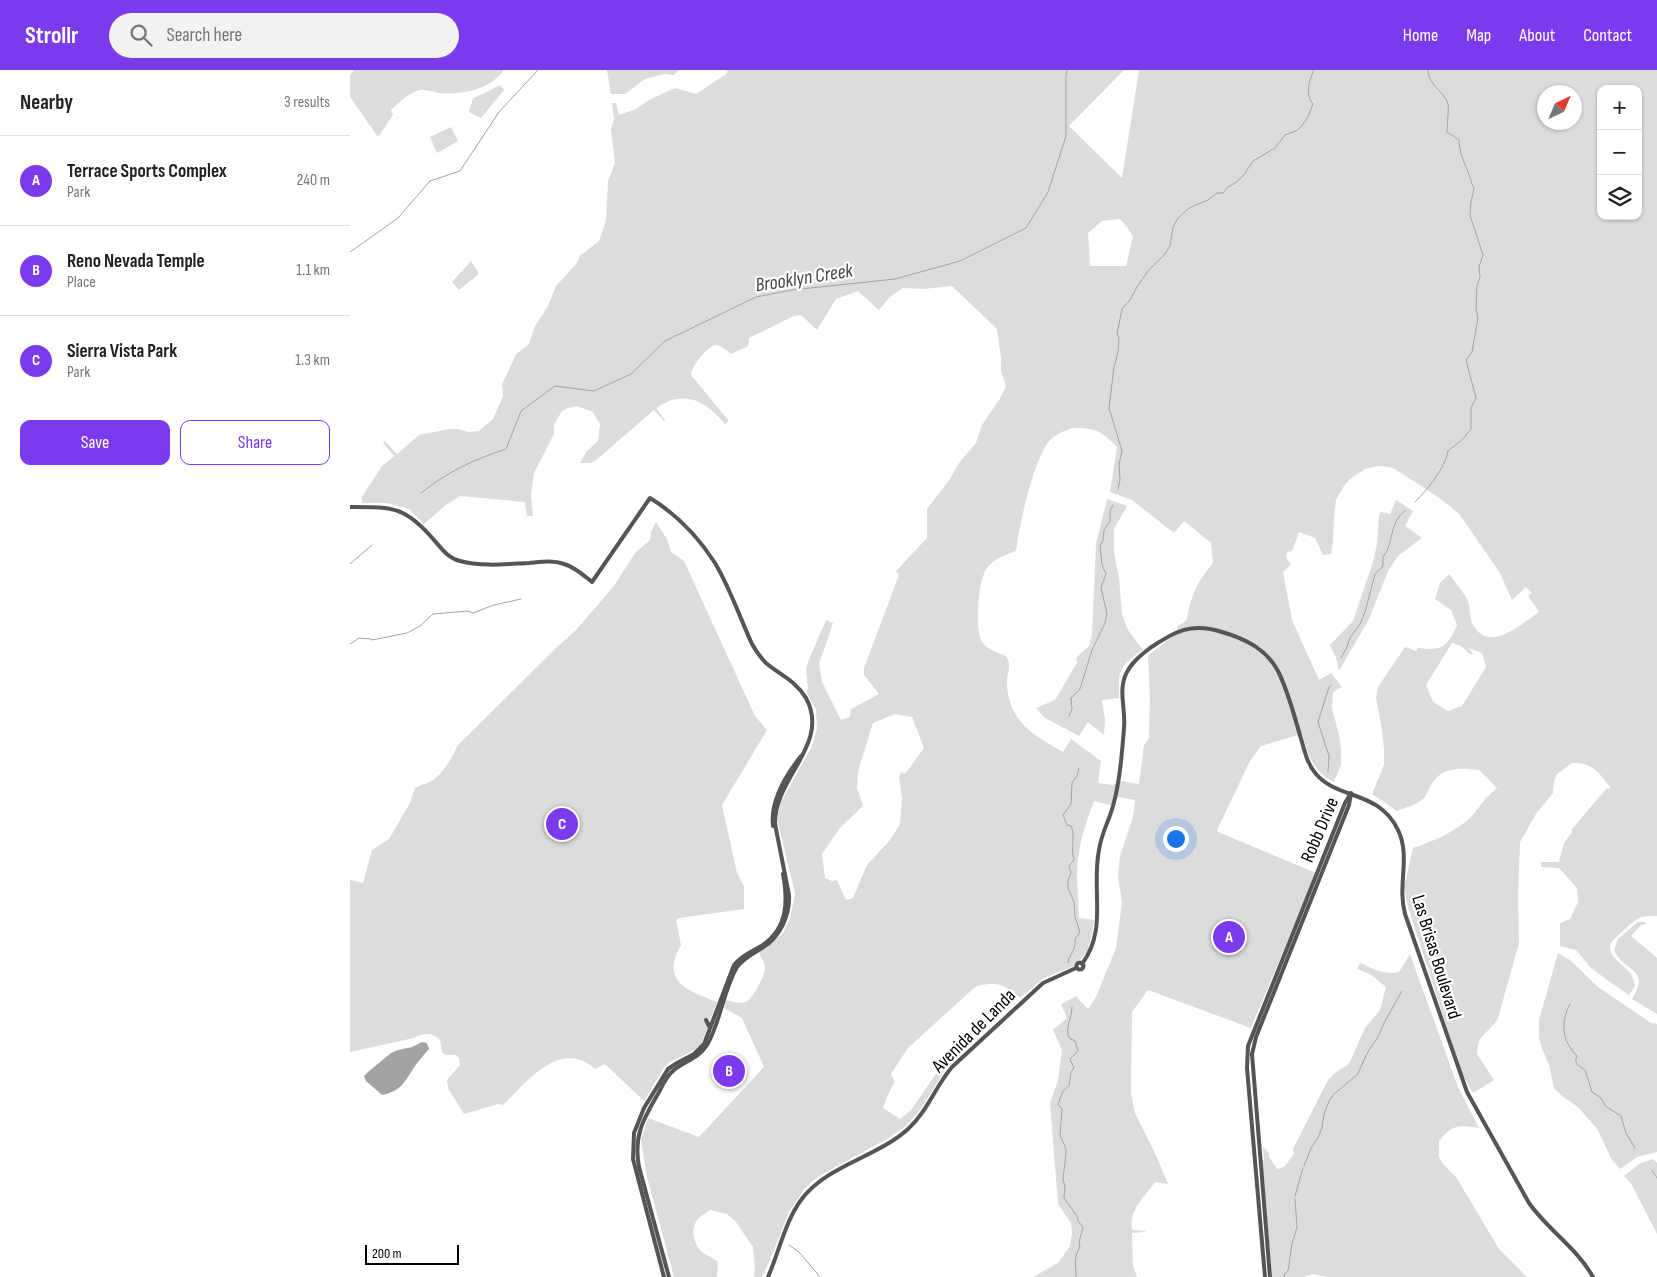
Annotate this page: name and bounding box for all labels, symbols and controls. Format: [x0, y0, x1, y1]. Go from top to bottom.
search box [109, 13, 459, 58]
text: Strollr [25, 21, 79, 50]
icon: search [127, 21, 155, 49]
text: Search here [167, 24, 242, 47]
text: Home [1403, 25, 1438, 46]
text: Map [1466, 25, 1491, 46]
text: About [1519, 25, 1555, 46]
text: Contact [1583, 25, 1632, 46]
north arrow [1537, 85, 1582, 130]
map controls [1597, 85, 1642, 220]
button: + [1597, 85, 1642, 130]
text: Nearby [20, 90, 73, 115]
text: 3 results [284, 93, 330, 112]
button: − [1597, 130, 1642, 175]
text: Terrace Sports Complex [67, 160, 227, 183]
text: A [32, 171, 40, 190]
text: 240 m [297, 171, 330, 190]
button: layers [1597, 175, 1642, 220]
text: Park [67, 183, 90, 202]
text: Reno Nevada Temple [67, 250, 205, 273]
water label: Brooklyn Creek [754, 258, 855, 298]
text: B [32, 261, 40, 280]
text: 1.1 km [296, 261, 330, 280]
text: Place [67, 273, 96, 292]
text: Sierra Vista Park [67, 340, 177, 363]
text: C [32, 351, 40, 370]
text: 1.3 km [295, 351, 330, 370]
text: Park [67, 363, 90, 382]
button: Save [20, 420, 170, 465]
button: Share [180, 420, 330, 465]
street label: Robb Drive [1296, 794, 1344, 866]
pin: C [546, 805, 578, 843]
your location [1163, 826, 1189, 852]
street label: Las Brisas Boulevard [1406, 892, 1466, 1022]
pin: A [1213, 918, 1245, 956]
street label: Avenida de Landa [927, 984, 1021, 1078]
pin: B [713, 1052, 745, 1090]
scale bar [365, 1242, 459, 1265]
text: 200 m [372, 1245, 401, 1262]

